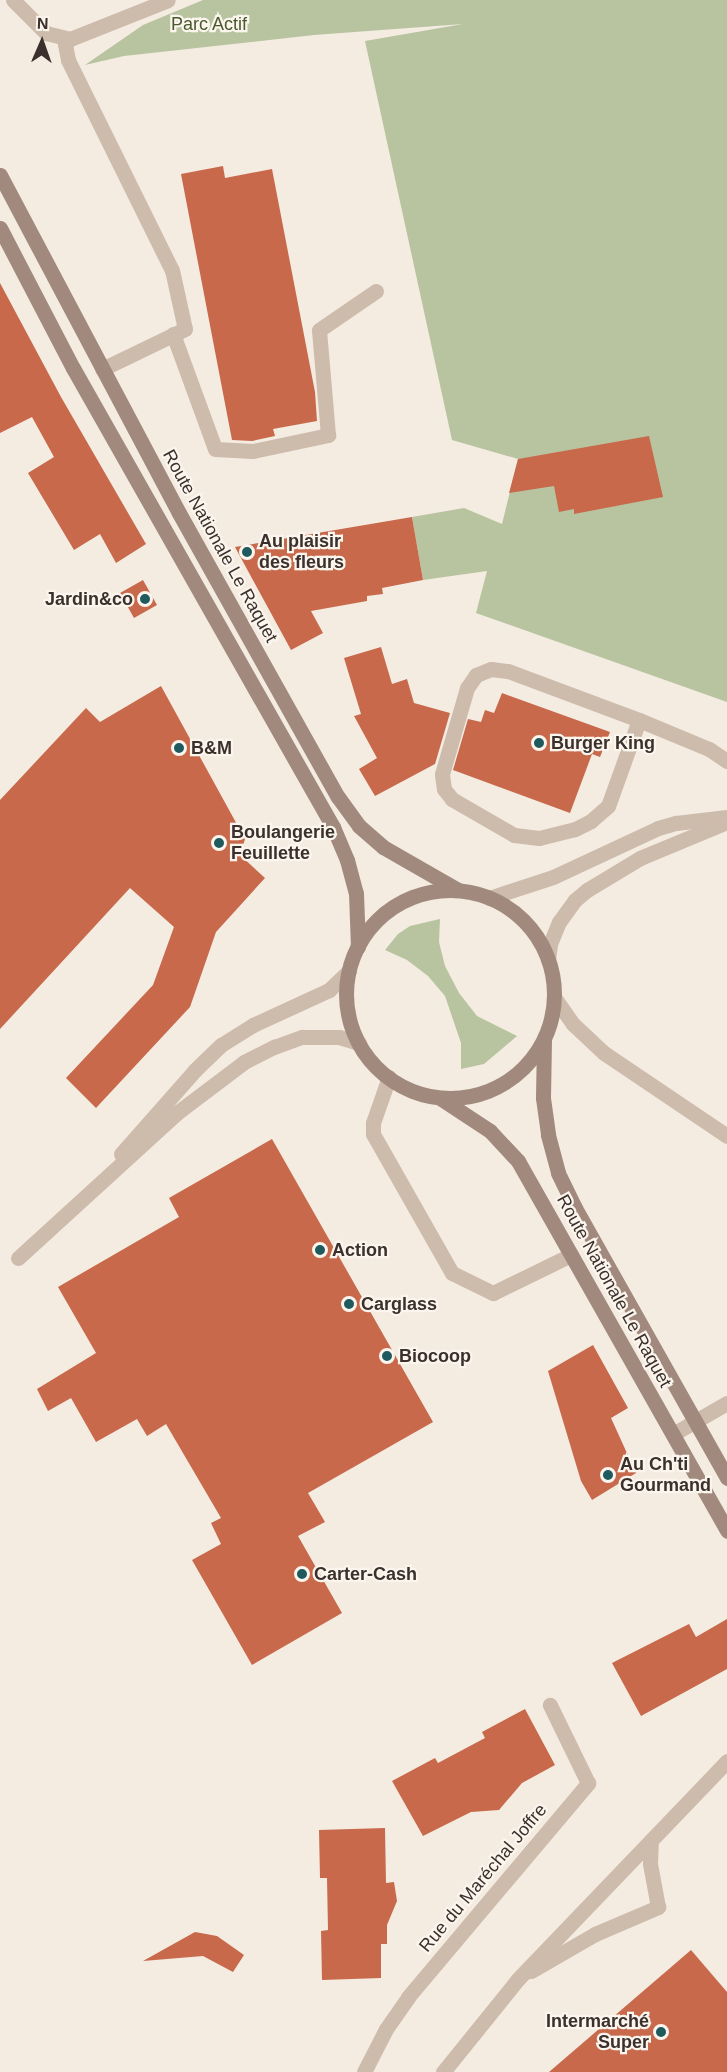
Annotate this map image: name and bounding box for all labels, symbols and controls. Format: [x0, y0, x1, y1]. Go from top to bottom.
north arrow [12, 12, 72, 72]
park label: Parc Actif [170, 13, 248, 35]
text: N [37, 15, 49, 32]
street label: Route Nationale Le Raquet [158, 446, 282, 646]
place label: Au plaisir des fleurs [259, 531, 344, 574]
marker: Au plaisir des fleurs [240, 545, 254, 559]
place label: Jardin&co [45, 588, 133, 610]
marker: Jardin&co [138, 592, 152, 606]
place label: Burger King [551, 732, 655, 754]
marker: Burger King [532, 736, 546, 750]
place label: B&M [191, 737, 232, 759]
marker: B&M [172, 741, 186, 755]
place label: Boulangerie Feuillette [231, 822, 335, 864]
marker: Boulangerie Feuillette [212, 836, 226, 850]
street label: Route Nationale Le Raquet [552, 1191, 676, 1391]
place label: Action [332, 1239, 388, 1261]
marker: Action [313, 1243, 327, 1257]
place label: Carglass [361, 1293, 437, 1315]
marker: Carglass [342, 1297, 356, 1311]
place label: Biocoop [399, 1345, 471, 1367]
marker: Biocoop [380, 1349, 394, 1363]
place label: Au Ch'ti Gourmand [620, 1454, 711, 1496]
marker: Au Ch'ti Gourmand [601, 1468, 615, 1482]
place label: Carter-Cash [314, 1563, 417, 1585]
marker: Carter-Cash [295, 1567, 309, 1581]
street label: Rue du Maréchal Joffre [415, 1800, 551, 1956]
place label: Intermarché Super [546, 2011, 649, 2054]
marker: Intermarché Super [654, 2025, 668, 2039]

